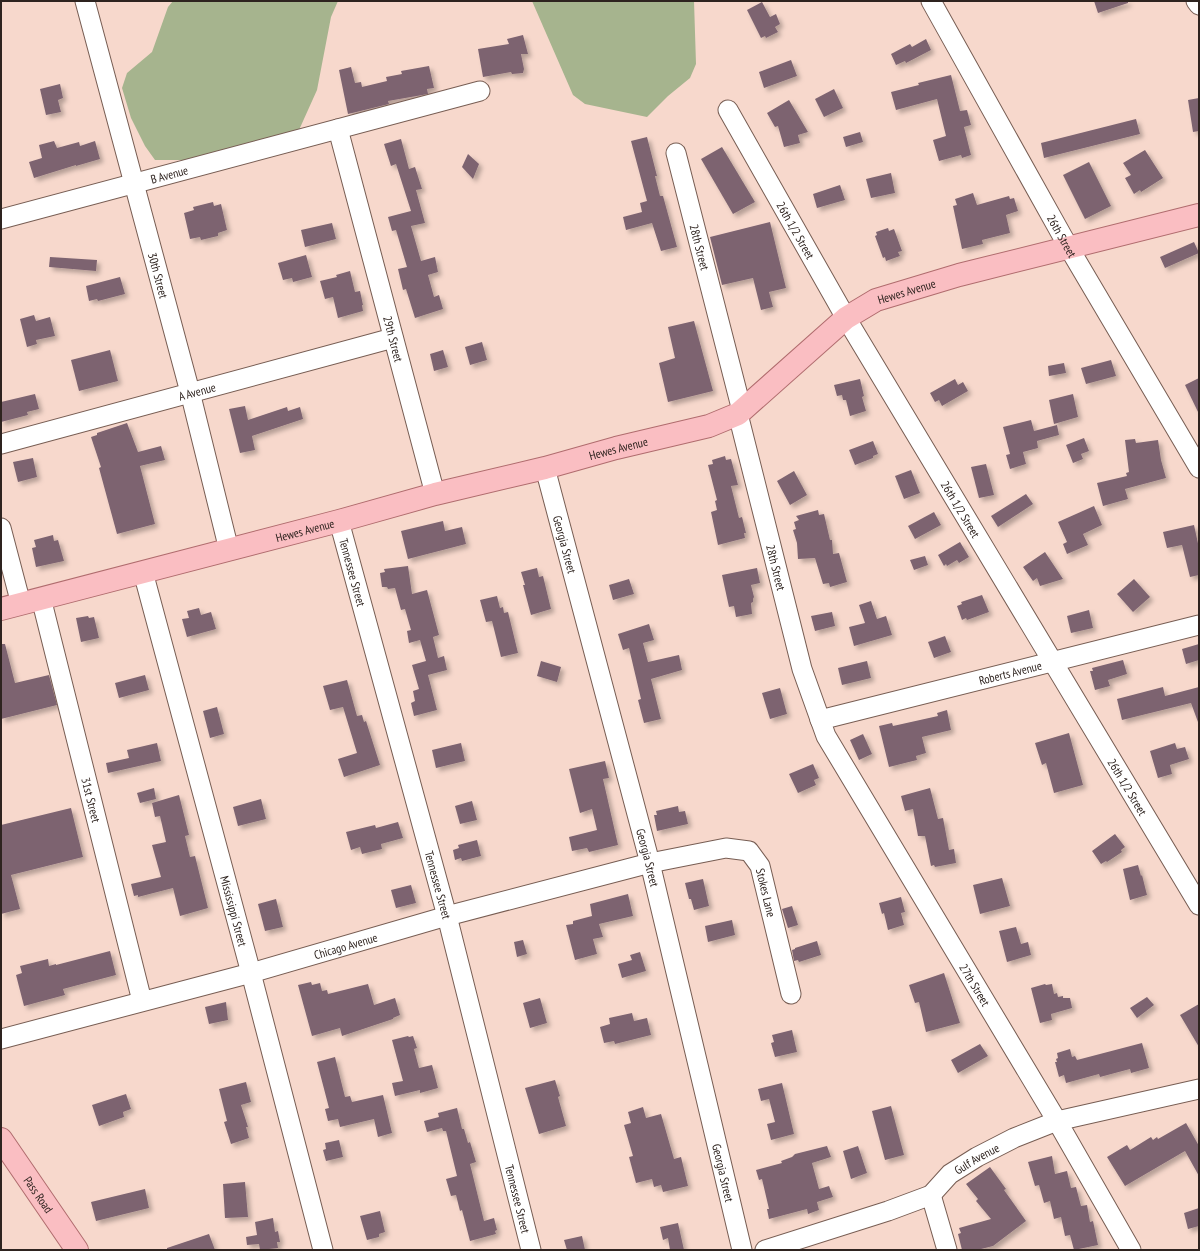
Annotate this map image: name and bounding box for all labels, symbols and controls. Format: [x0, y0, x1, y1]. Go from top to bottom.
street label: B Avenue [149, 162, 190, 186]
street label: 26th 1/2 Street [774, 199, 819, 262]
street label: 26th Street [1044, 212, 1081, 261]
street label: 28th Street [687, 222, 713, 272]
street label: 30th Street [145, 251, 172, 301]
street label: Hewes Avenue [876, 275, 937, 307]
street label: 29th Street [380, 314, 407, 364]
street label: A Avenue [177, 379, 217, 403]
street label: Hewes Avenue [587, 433, 649, 463]
street label: 26th 1/2 Street [938, 478, 984, 541]
street label: Georgia Street [550, 514, 580, 576]
street label: Hewes Avenue [274, 515, 336, 545]
street label: Tennessee Street [337, 536, 370, 609]
street label: 28th Street [763, 543, 790, 592]
street label: Roberts Avenue [977, 657, 1043, 687]
street label: 26th 1/2 Street [1105, 755, 1151, 818]
street label: 31st Street [79, 776, 105, 824]
street label: Georgia Street [634, 827, 663, 889]
street label: Tennessee Street [422, 849, 455, 921]
street label: Stokes Lane [753, 867, 780, 918]
street label: Mississippi Street [218, 874, 251, 948]
street label: Chicago Avenue [312, 929, 379, 962]
street label: 27th Street [957, 961, 994, 1009]
street label: Gulf Avenue [951, 1139, 1002, 1177]
street label: Georgia Street [709, 1142, 738, 1204]
street label: Tennessee Street [502, 1163, 534, 1235]
street label: Pass Road [21, 1173, 57, 1215]

